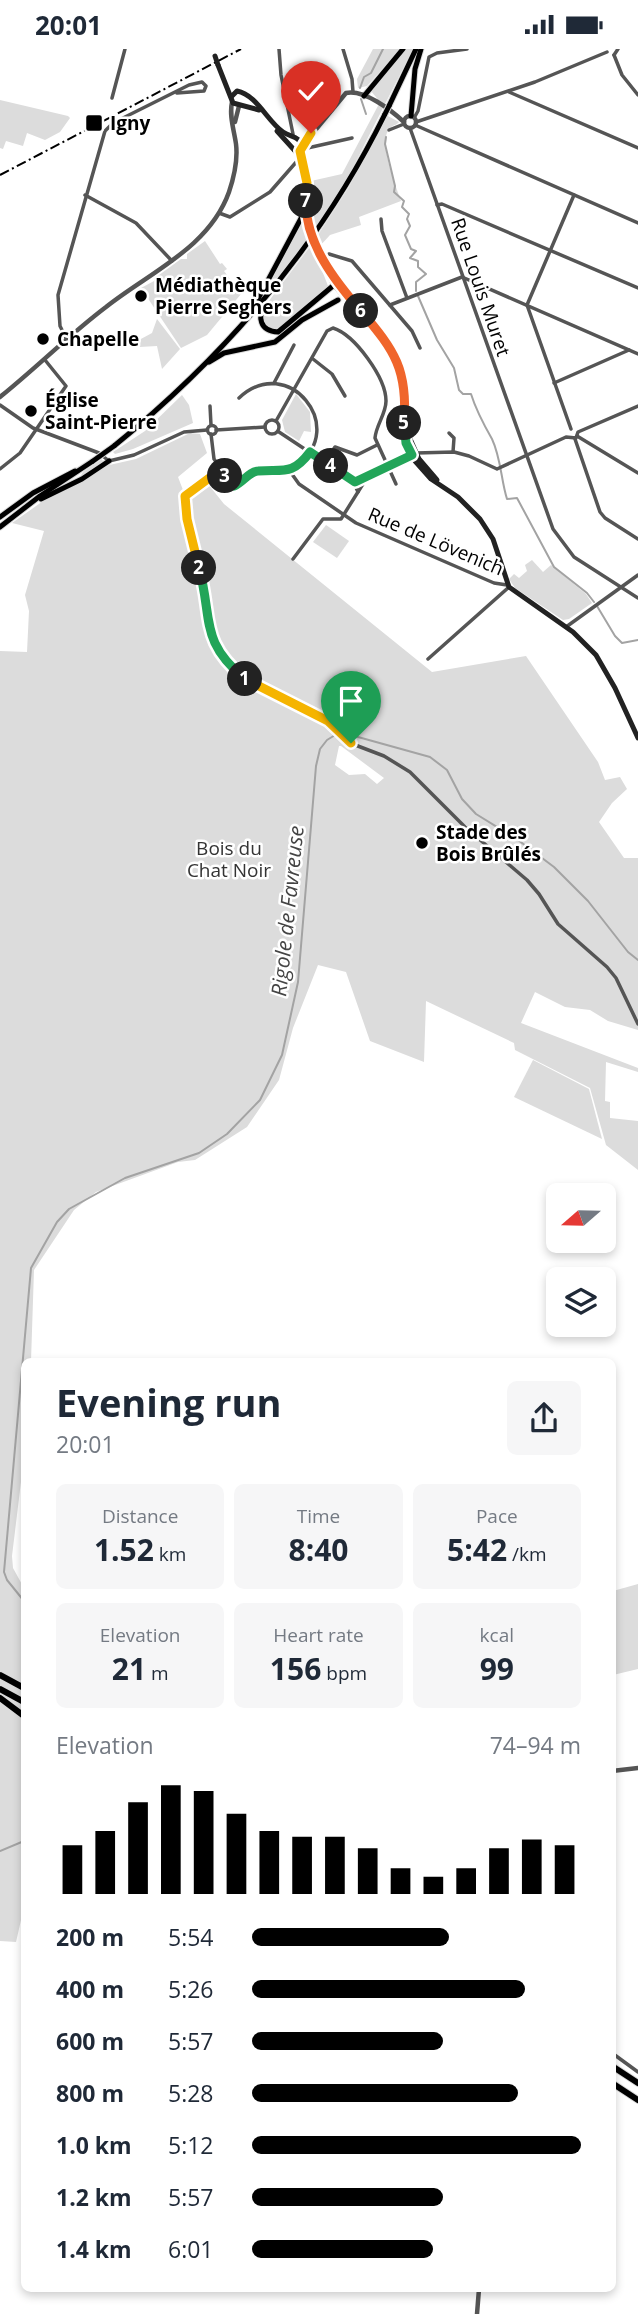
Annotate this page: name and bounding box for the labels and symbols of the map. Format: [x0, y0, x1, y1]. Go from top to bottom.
pin [281, 61, 341, 133]
place label: Igny [110, 110, 151, 136]
marker: Igny [84, 113, 104, 133]
pin: 7 [288, 183, 324, 219]
street label: Rue Louis Muret [445, 214, 517, 360]
place label: Médiathèque Pierre Seghers [155, 272, 292, 320]
marker: Médiathèque Pierre Seghers [133, 288, 149, 304]
pin: 6 [344, 293, 378, 329]
place label: Chapelle [57, 326, 139, 352]
marker: Chapelle [35, 331, 51, 347]
place label: Église Saint-Pierre [45, 387, 157, 435]
marker: Église Saint-Pierre [23, 403, 39, 419]
pin: 5 [386, 405, 422, 441]
pin: 4 [314, 449, 348, 483]
pin: 3 [208, 459, 243, 493]
street label: Rue de Lövenich [364, 501, 508, 581]
pin: 2 [182, 551, 216, 585]
pin: 1 [228, 661, 262, 697]
pin [321, 671, 381, 743]
place label: Stade des Bois Brûlés [436, 819, 541, 867]
water label: Rigole de Favreuse [264, 824, 310, 998]
park label: Bois du Chat Noir [187, 835, 271, 883]
marker: Stade des Bois Brûlés [414, 835, 430, 851]
north arrow [546, 1183, 616, 1253]

